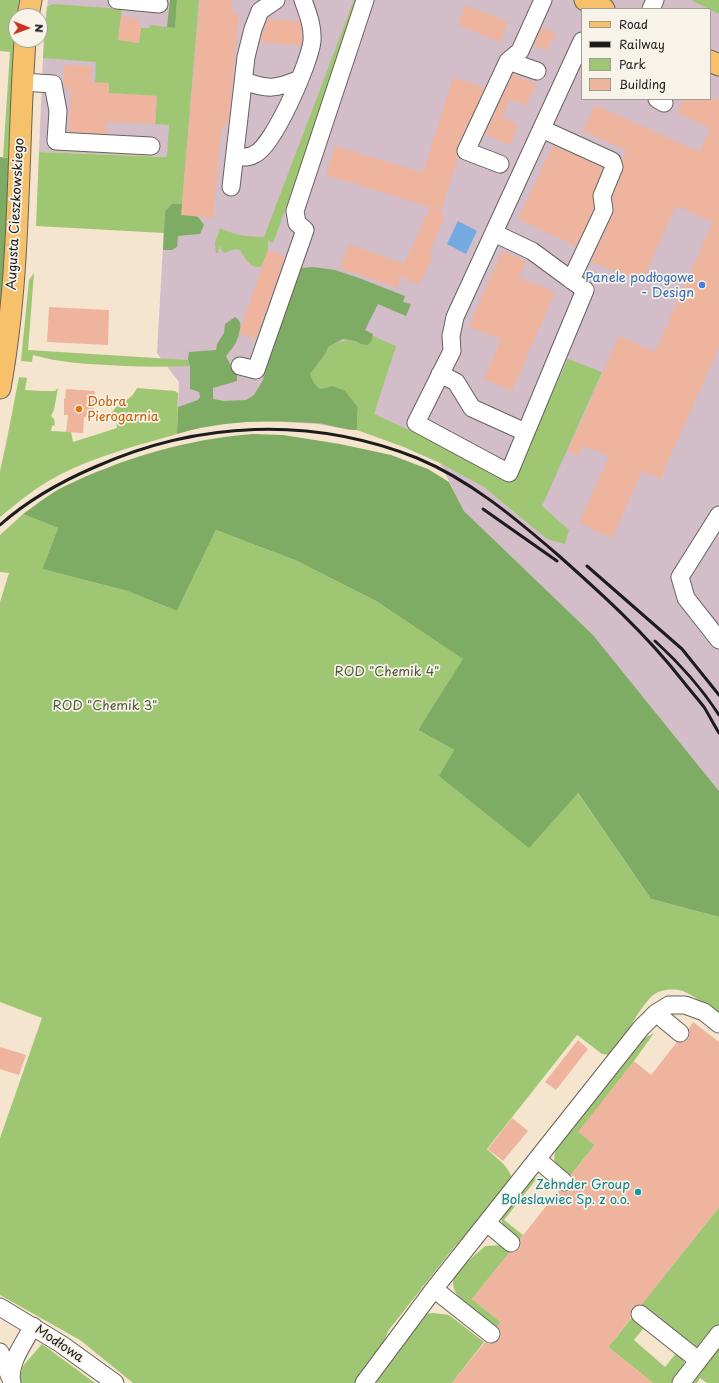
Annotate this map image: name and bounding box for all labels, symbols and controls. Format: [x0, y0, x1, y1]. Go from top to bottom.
north arrow [8, 8, 48, 48]
legend [581, 8, 711, 100]
text: Road [619, 15, 648, 33]
text: N [31, 24, 48, 33]
text: Railway [619, 35, 665, 53]
text: Park [619, 55, 646, 73]
text: Building [619, 75, 666, 93]
street label: Augusta Cieszkowskiego [4, 137, 28, 291]
place label: Panele podłogowe - Design [585, 270, 694, 301]
marker: Panele podłogowe - Design [697, 280, 707, 290]
place label: Dobra Pierogarnia [87, 394, 159, 425]
marker: Dobra Pierogarnia [74, 404, 84, 414]
park label: ROD "Chemik 4" [335, 664, 439, 680]
park label: ROD "Chemik 3" [53, 698, 157, 714]
place label: Zehnder Group Boleslawiec Sp. z o.o. [501, 1177, 630, 1208]
marker: Zehnder Group Boleslawiec Sp. z o.o. [633, 1187, 643, 1197]
street label: Modłowa [32, 1322, 86, 1366]

